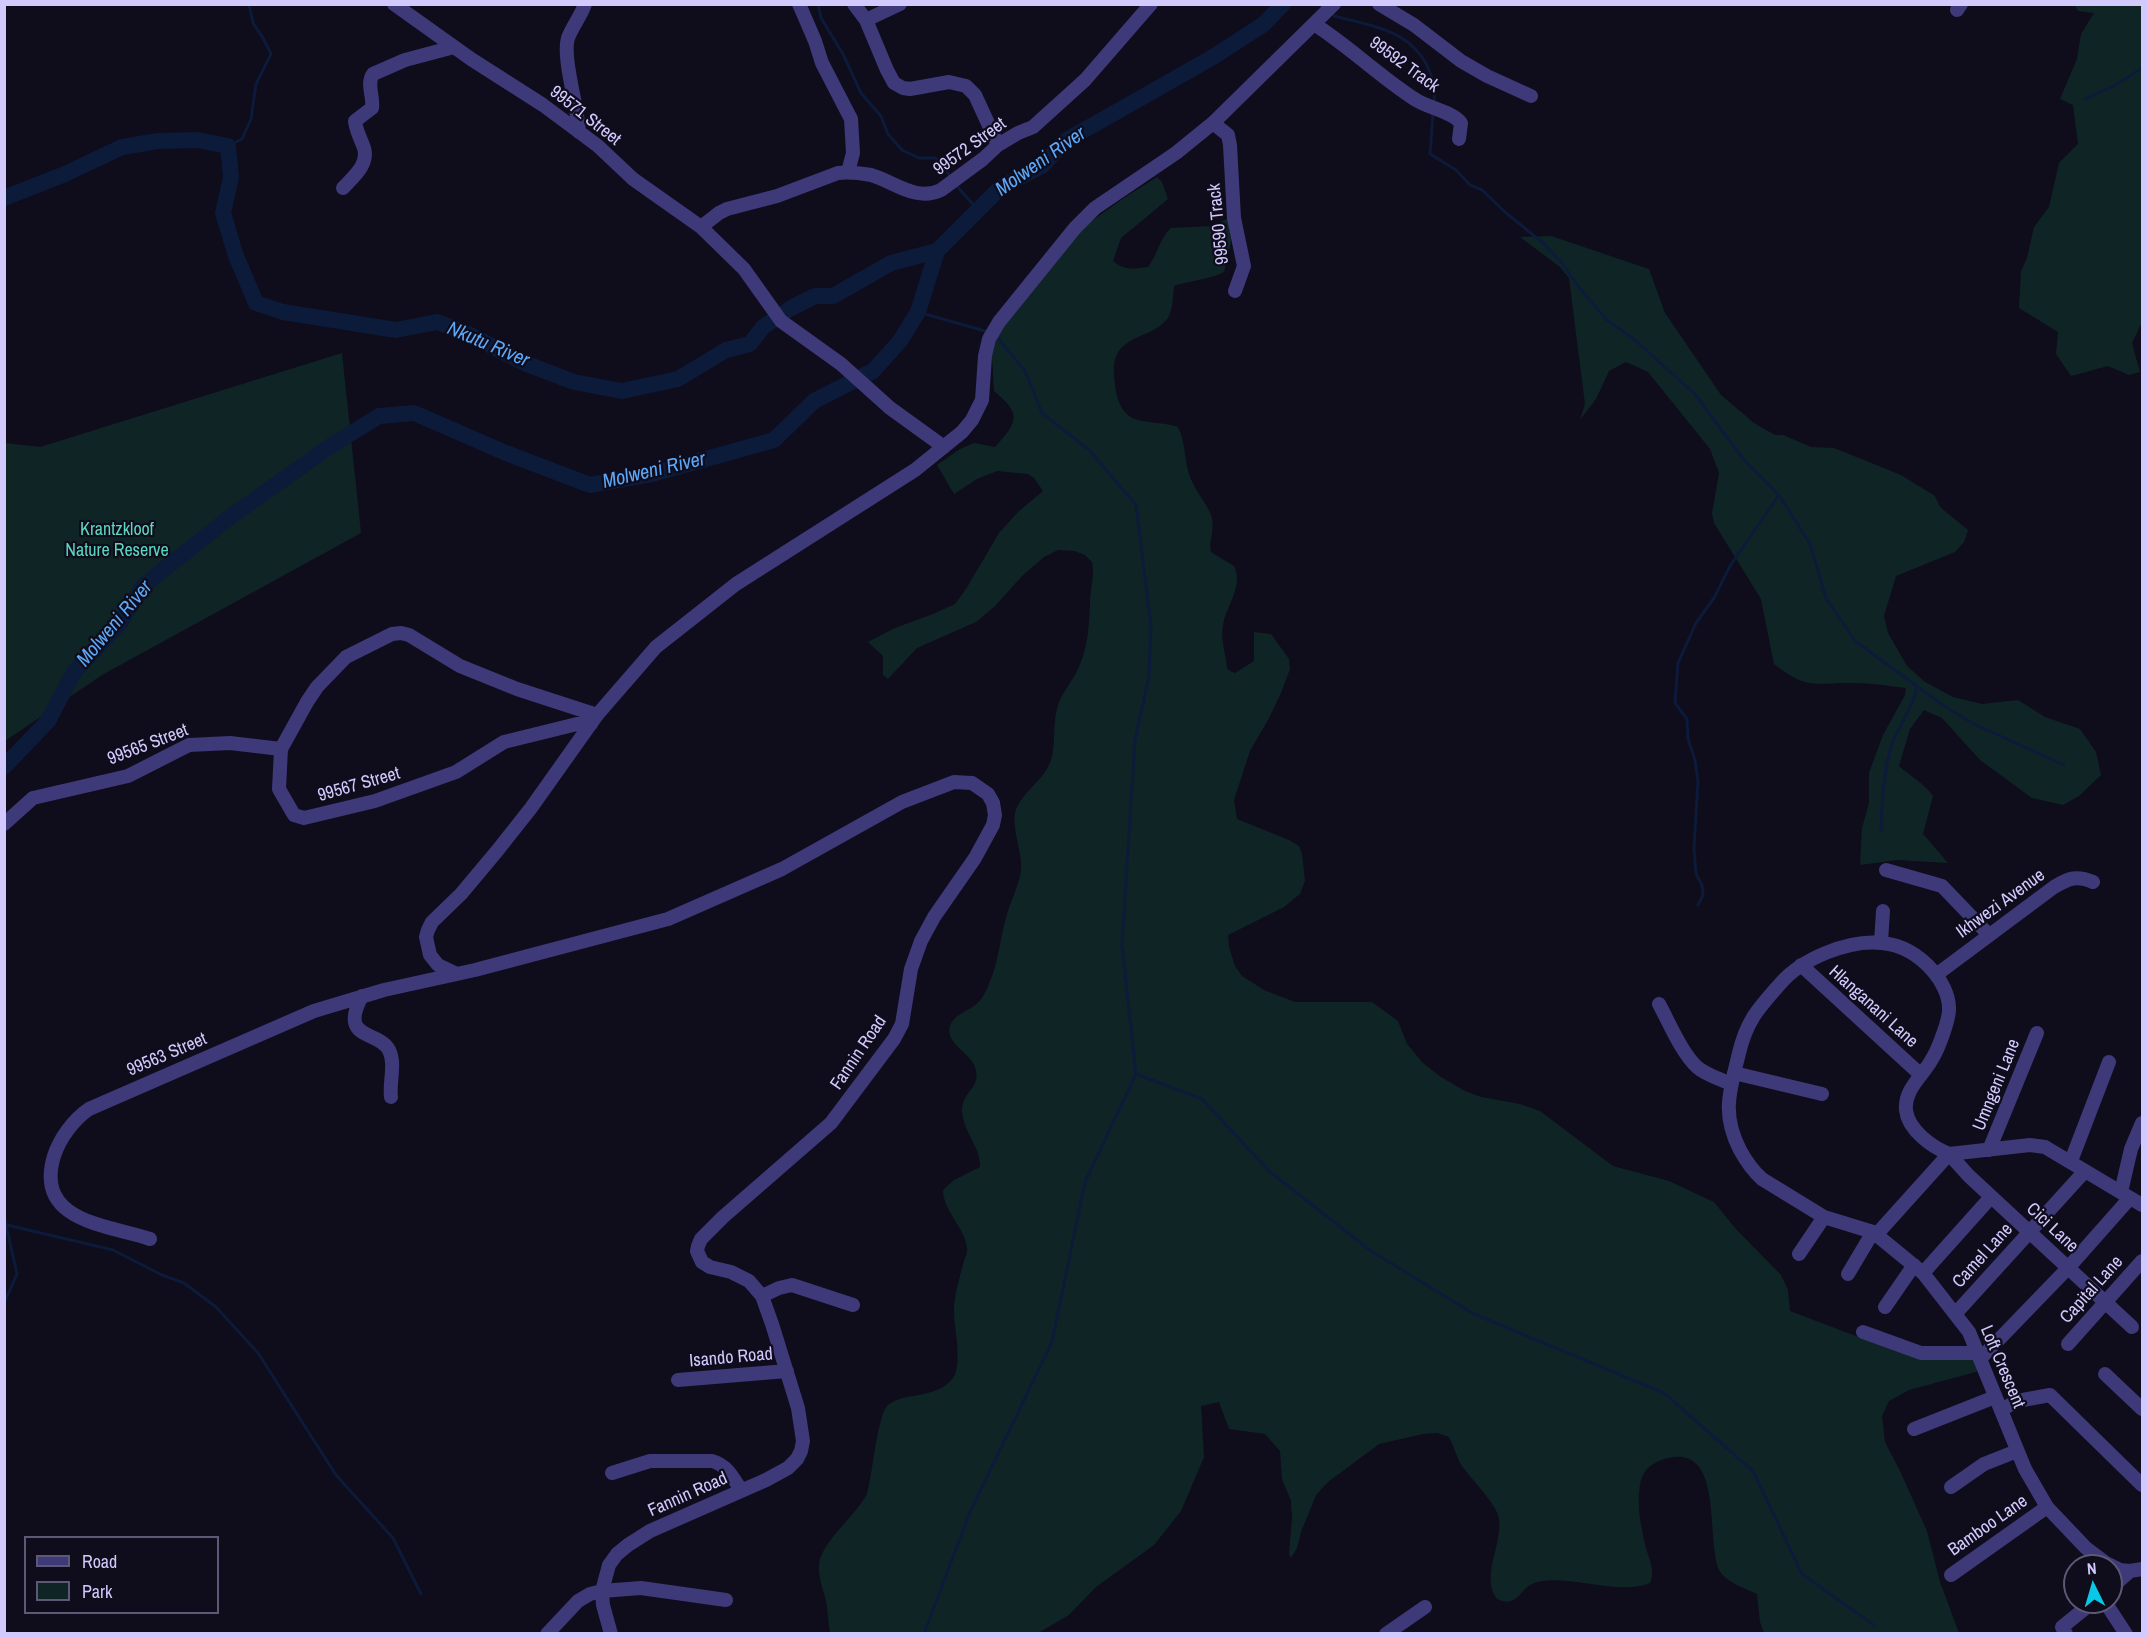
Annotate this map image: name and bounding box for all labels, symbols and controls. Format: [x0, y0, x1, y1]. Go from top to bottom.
street label: 99592 Track [1365, 32, 1443, 98]
street label: 99571 Street [545, 81, 625, 151]
street label: 99572 Street [929, 113, 1011, 181]
water label: Molweni River [991, 122, 1091, 202]
street label: 99590 Track [1204, 182, 1234, 266]
water label: Nkutu River [443, 317, 533, 373]
water label: Molweni River [600, 448, 708, 494]
park label: Krantzkloof Nature Reserve [65, 519, 169, 562]
water label: Molweni River [72, 576, 158, 672]
street label: 99565 Street [105, 720, 191, 770]
street label: 99567 Street [315, 763, 403, 807]
street label: Ikhwezi Avenue [1953, 865, 2049, 943]
street label: Hlanganani Lane [1824, 961, 1922, 1053]
street label: Fannin Road [826, 1012, 892, 1094]
street label: 99563 Street [124, 1029, 210, 1081]
street label: Umngeni Lane [1969, 1036, 2025, 1134]
street label: Cici Lane [2022, 1199, 2082, 1257]
street label: Camel Lane [1948, 1219, 2018, 1293]
street label: Capital Lane [2056, 1252, 2128, 1328]
street label: Loft Crescent [1975, 1322, 2029, 1412]
street label: Isando Road [688, 1344, 774, 1372]
street label: Fannin Road [645, 1468, 731, 1522]
street label: Bamboo Lane [1944, 1491, 2032, 1561]
legend [24, 1536, 219, 1614]
text: Road [82, 1549, 117, 1574]
north arrow [2063, 1554, 2123, 1614]
text: N [2086, 1557, 2097, 1579]
text: Park [82, 1579, 112, 1604]

